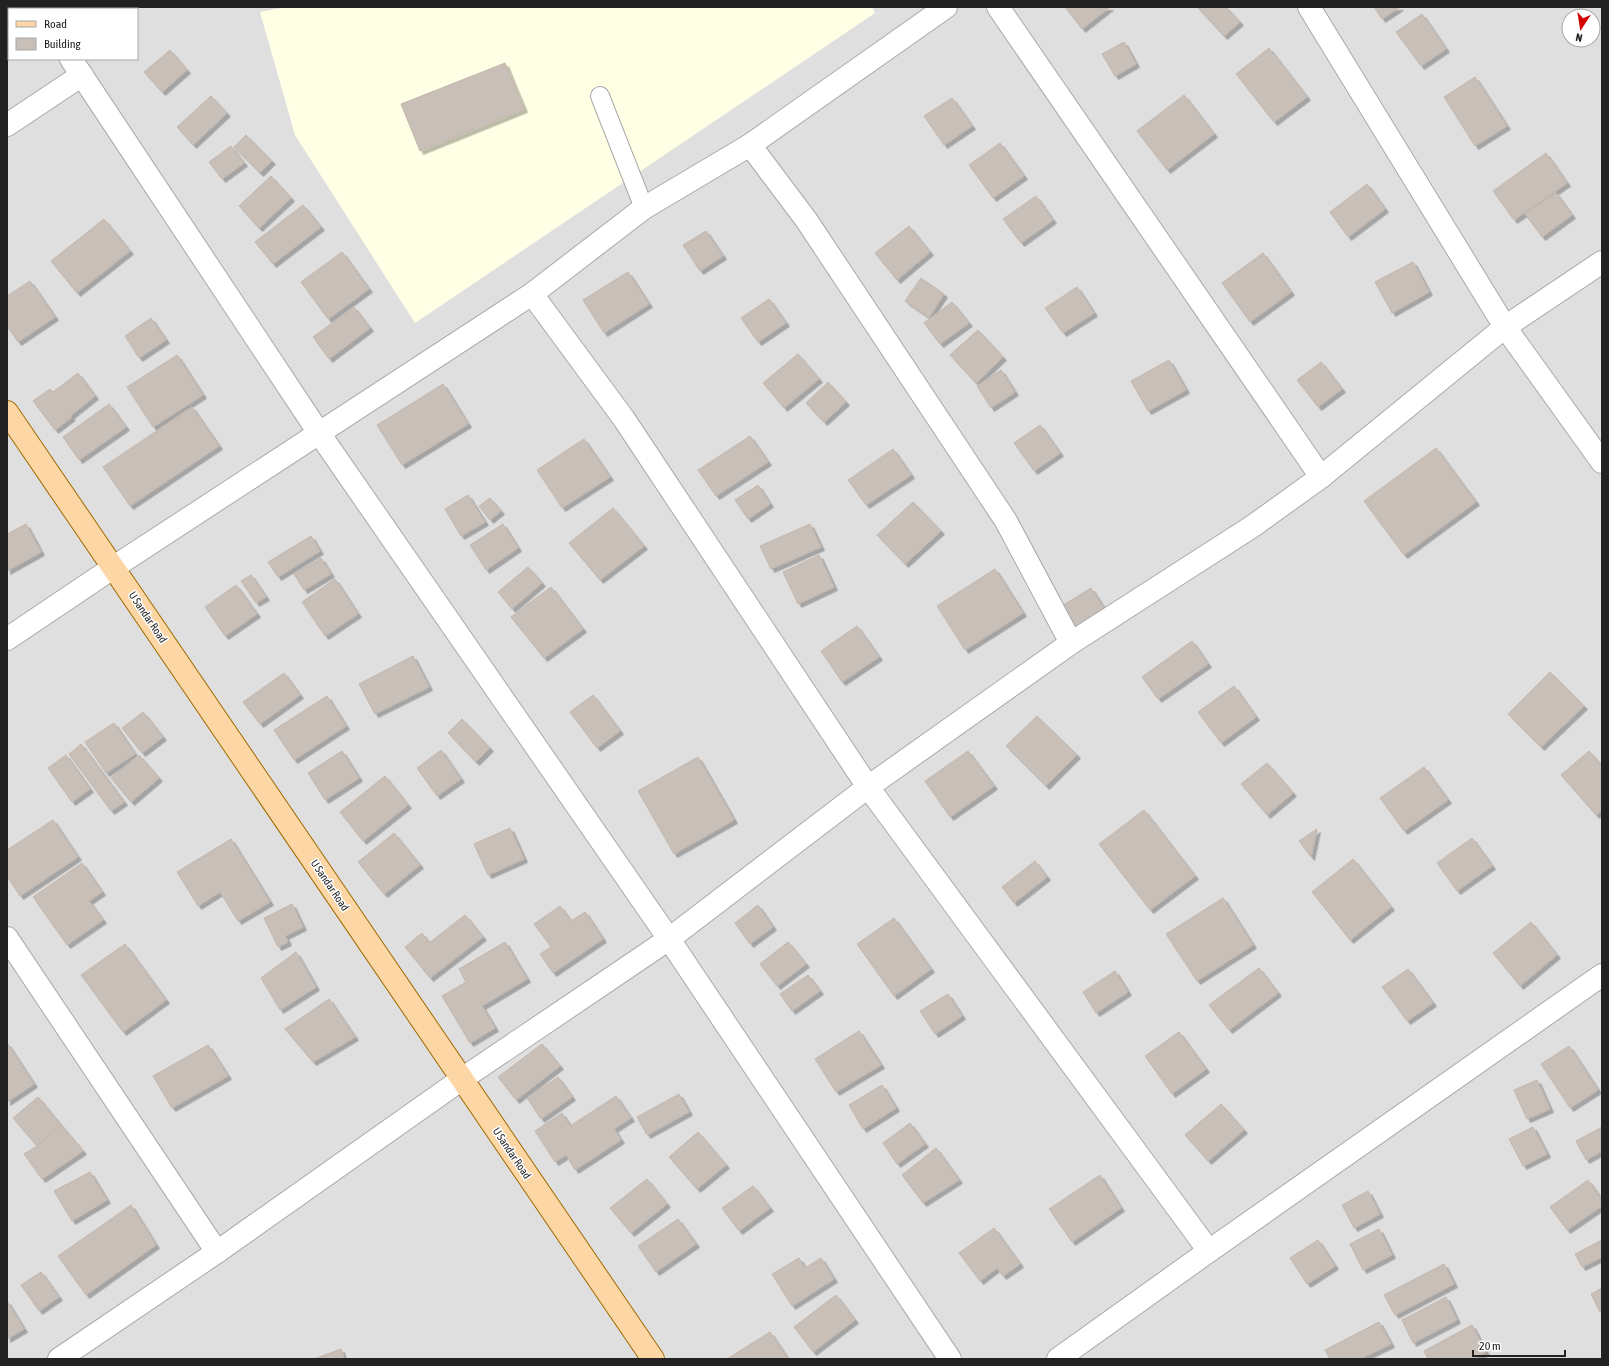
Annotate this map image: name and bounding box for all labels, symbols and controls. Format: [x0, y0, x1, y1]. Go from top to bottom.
legend [8, 8, 138, 60]
north arrow [1561, 8, 1601, 48]
text: Road [44, 17, 67, 31]
text: N [1574, 31, 1583, 44]
text: Building [44, 37, 82, 51]
street label: U Sandar Road [126, 589, 170, 645]
street label: U Sandar Road [308, 857, 352, 913]
street label: U Sandar Road [490, 1125, 534, 1181]
scale bar [1473, 1332, 1565, 1358]
text: 20 m [1479, 1339, 1501, 1353]

